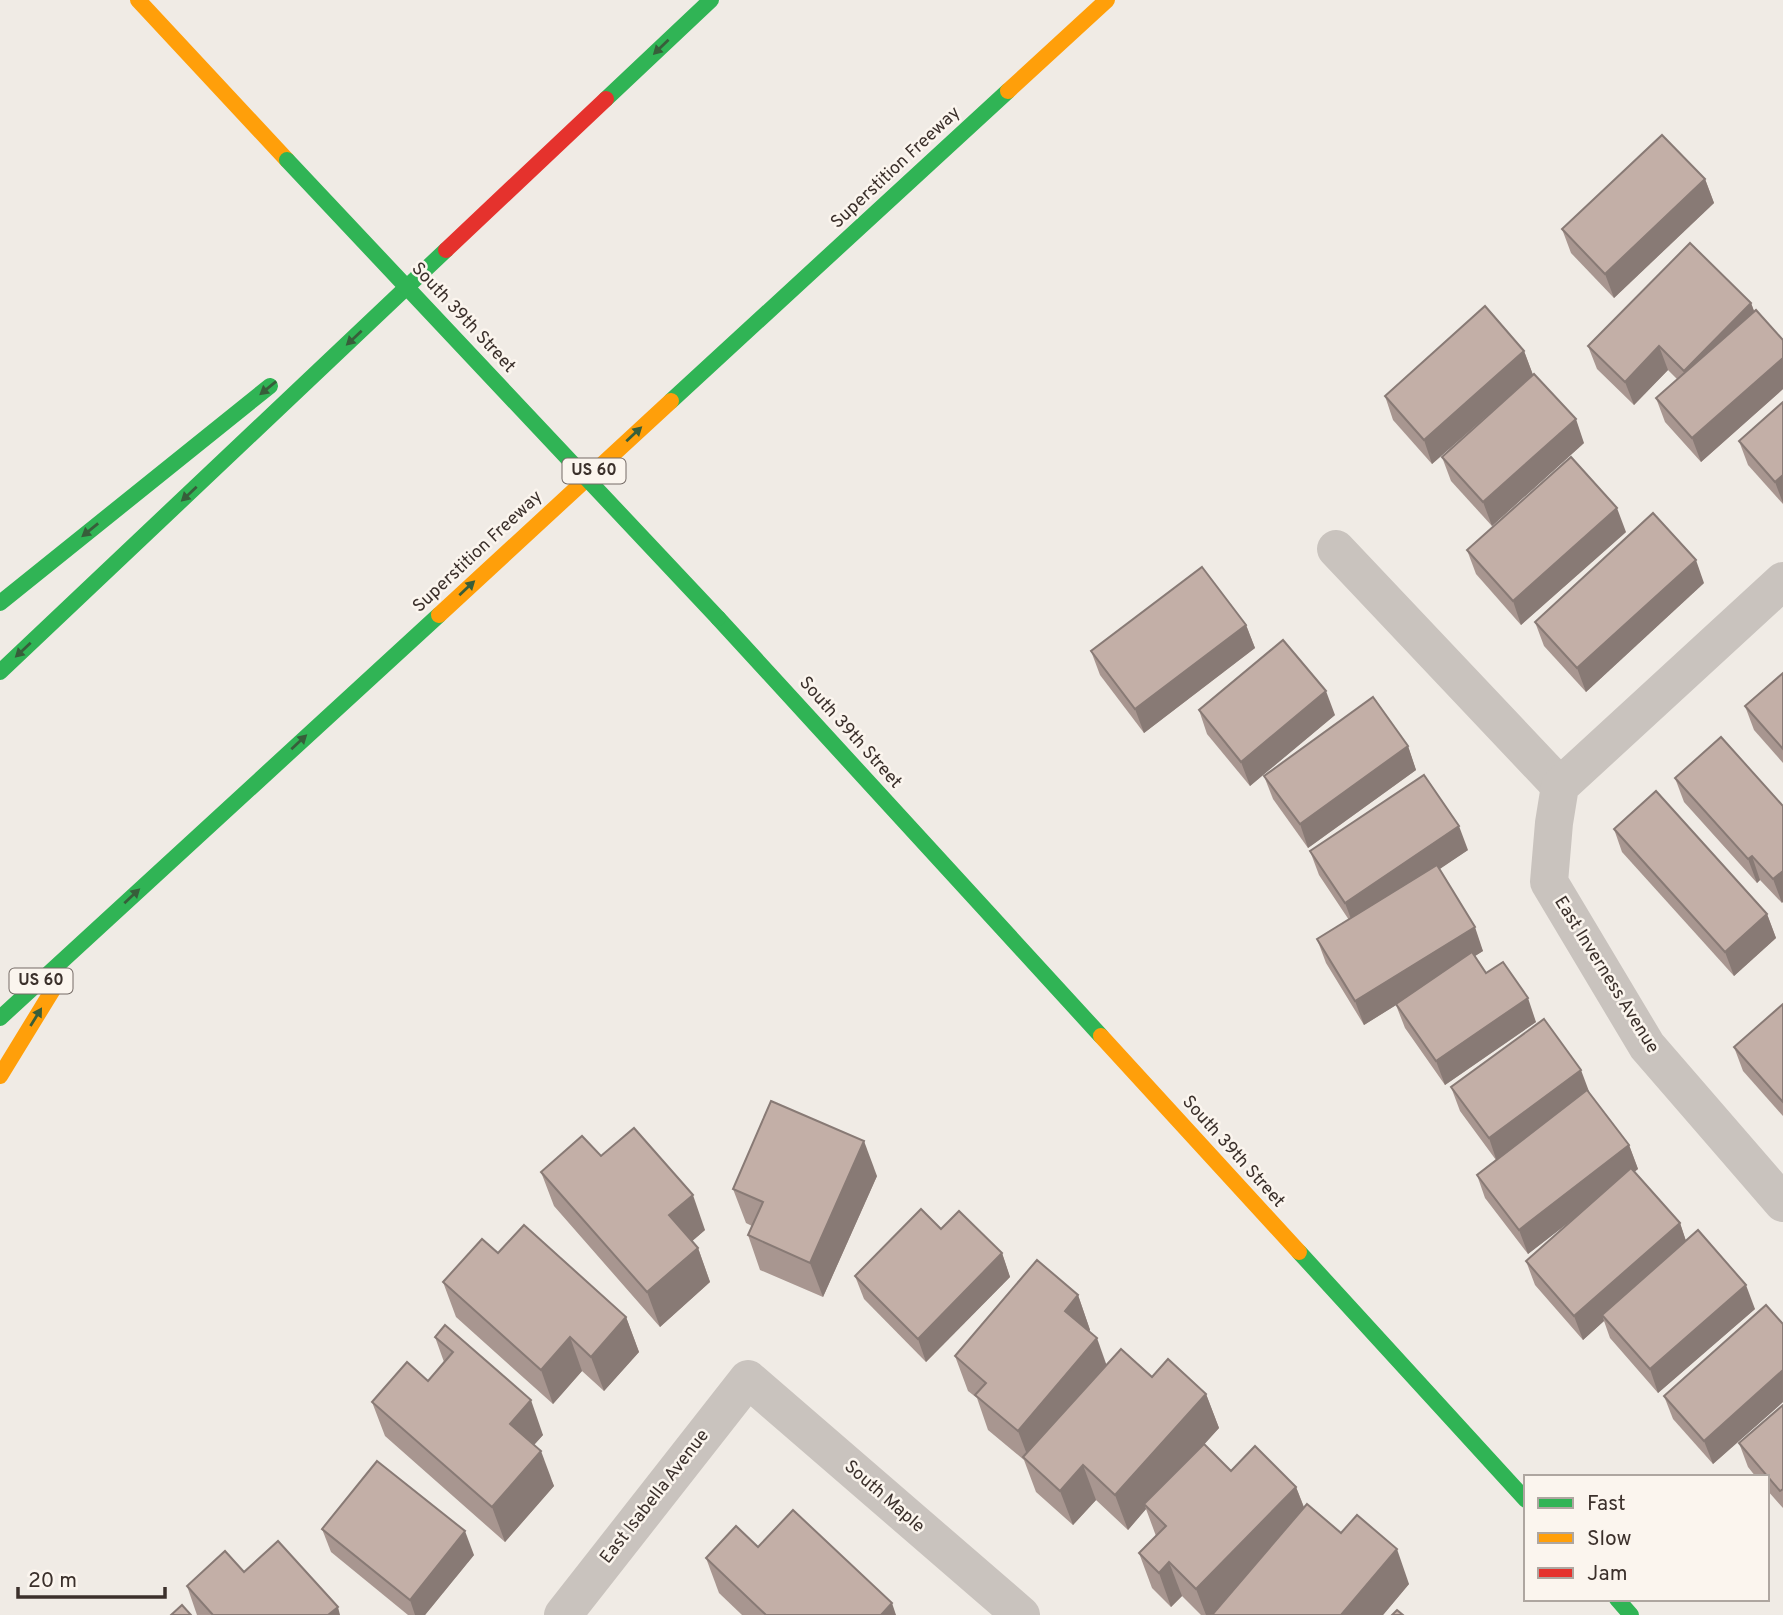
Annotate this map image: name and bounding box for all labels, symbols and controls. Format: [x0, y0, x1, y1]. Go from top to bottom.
one-way arrow [653, 39, 670, 55]
street label: Superstition Freeway [826, 102, 966, 234]
street label: South 39th Street [406, 258, 520, 378]
one-way arrow [345, 330, 363, 346]
one-way arrow [259, 380, 276, 395]
one-way arrow [625, 427, 642, 443]
road number: US 60 [562, 458, 626, 484]
one-way arrow [181, 486, 198, 502]
street label: Superstition Freeway [408, 486, 548, 618]
one-way arrow [82, 523, 100, 538]
one-way arrow [458, 581, 475, 597]
one-way arrow [15, 642, 32, 658]
street label: South 39th Street [794, 672, 906, 794]
one-way arrow [290, 735, 307, 751]
one-way arrow [123, 889, 140, 905]
street label: East Inverness Avenue [1548, 892, 1664, 1058]
road number: US 60 [9, 968, 72, 993]
one-way arrow [29, 1008, 42, 1027]
street label: South 39th Street [1177, 1091, 1289, 1213]
street label: East Isabella Avenue [595, 1425, 715, 1569]
street label: South Maple [839, 1456, 929, 1538]
legend [1524, 1475, 1769, 1601]
text: Fast [1587, 1491, 1626, 1518]
text: Slow [1587, 1526, 1632, 1553]
scale bar [18, 1556, 164, 1600]
text: Jam [1587, 1561, 1628, 1588]
text: 20 m [28, 1568, 77, 1595]

